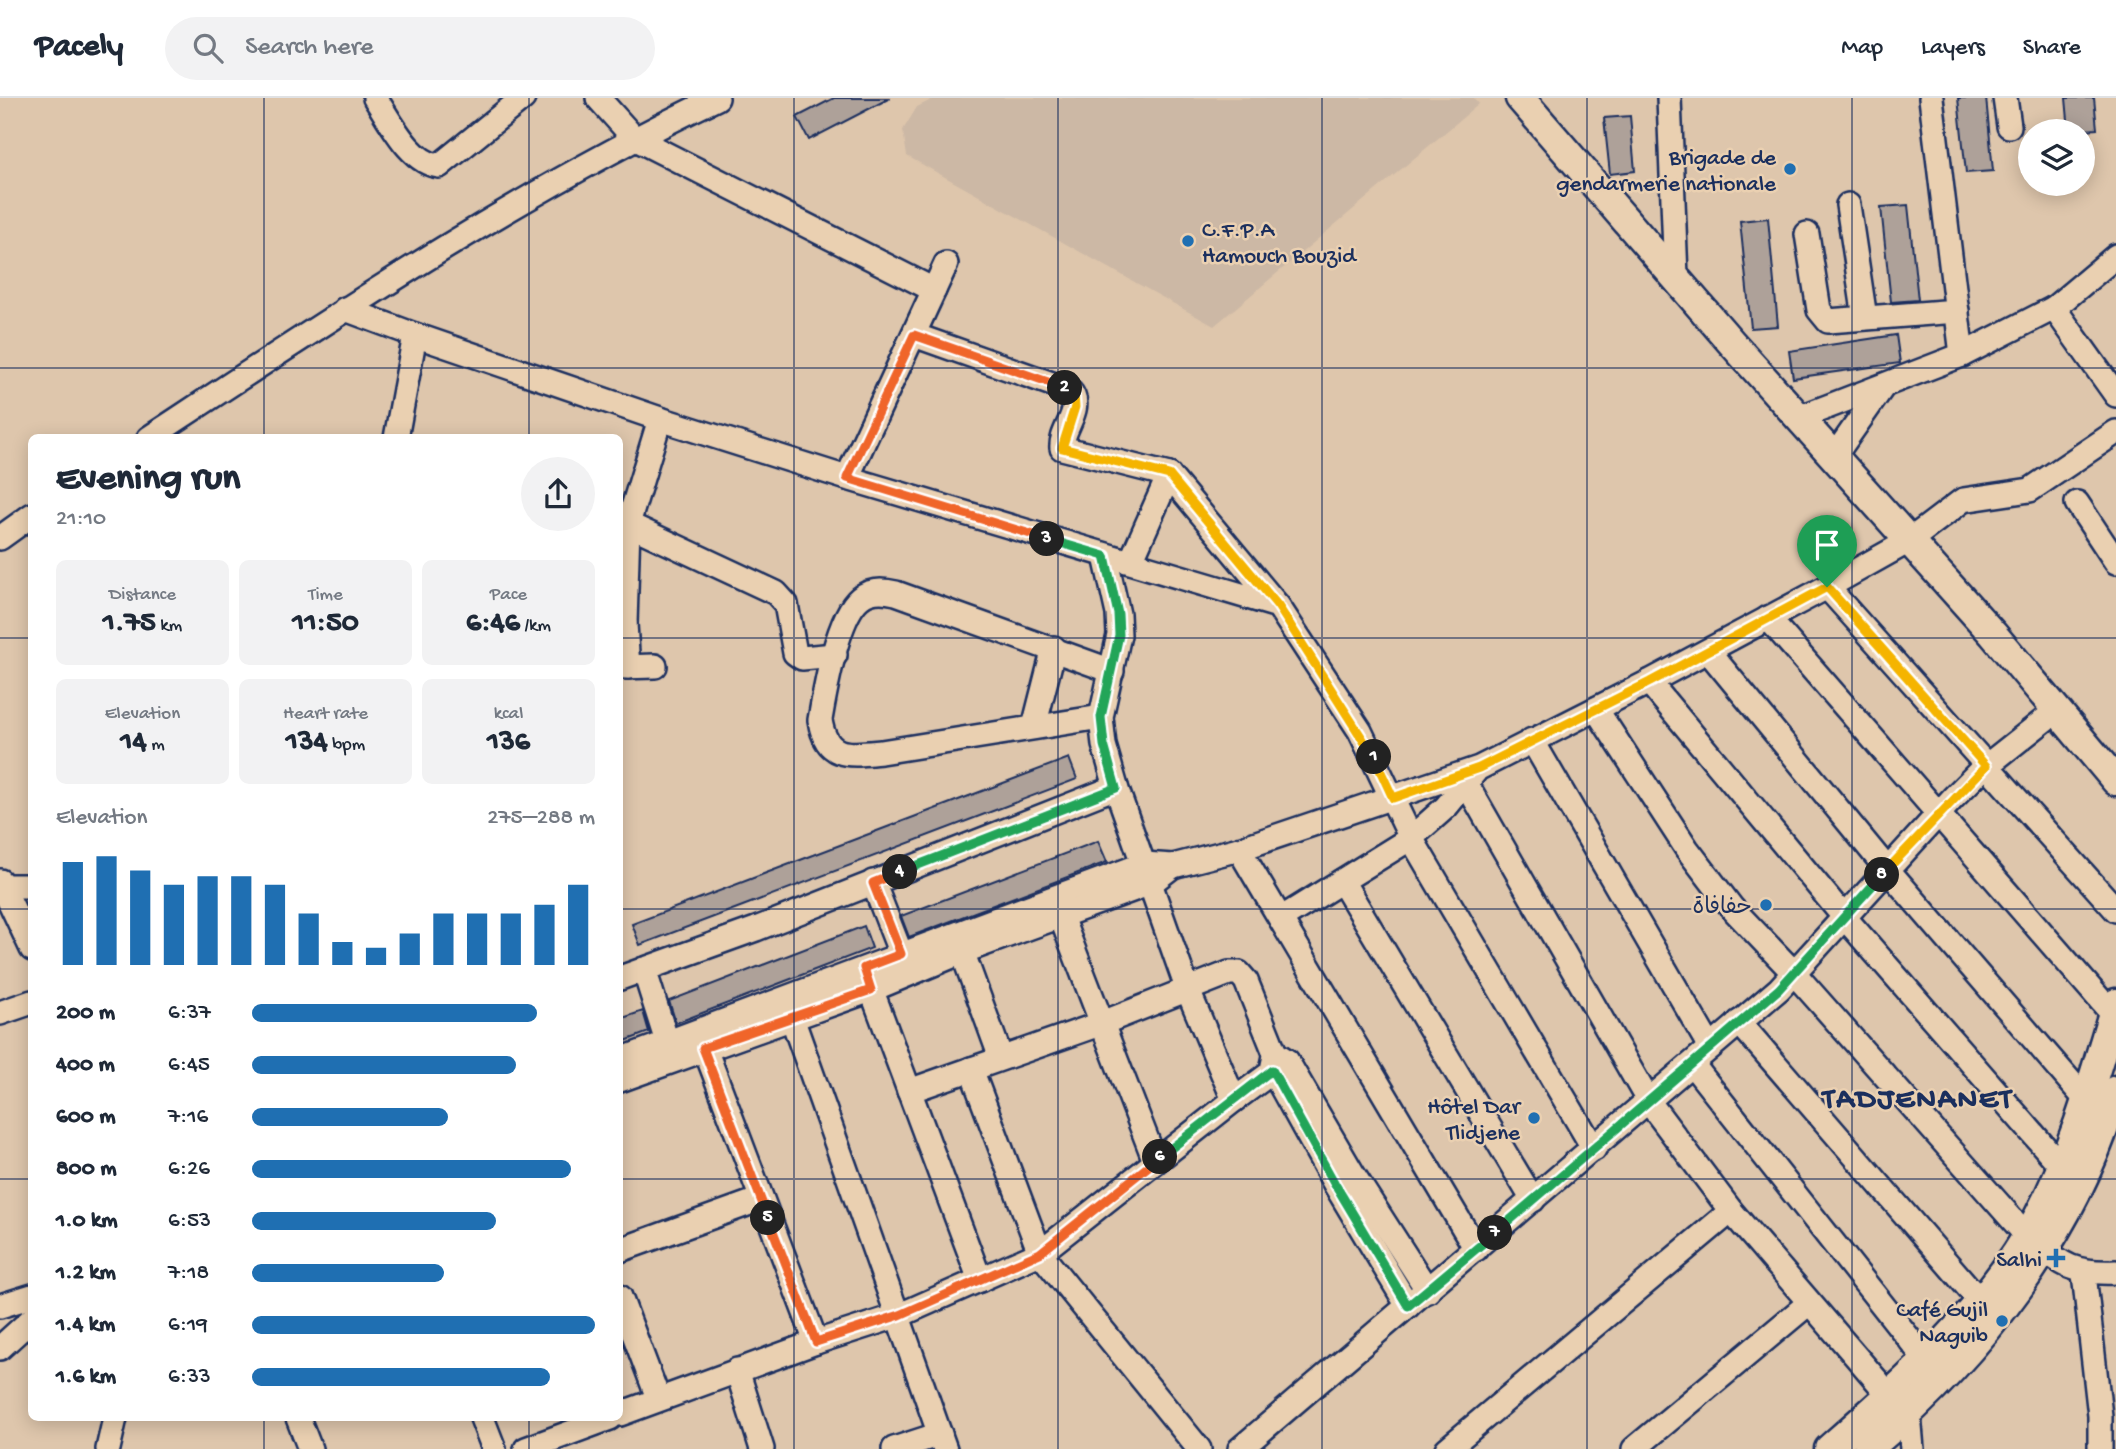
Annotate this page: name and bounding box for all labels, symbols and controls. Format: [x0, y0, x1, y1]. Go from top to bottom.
search box [165, 17, 655, 80]
text: Pacely [35, 29, 123, 67]
icon: search [189, 29, 227, 67]
text: Search here [245, 33, 373, 64]
text: Map [1841, 34, 1883, 63]
text: Layers [1921, 34, 1985, 63]
text: Share [2023, 34, 2081, 63]
map controls [2018, 119, 2095, 196]
button: layers [2018, 119, 2095, 196]
place label: Brigade de gendarmerie nationale [1556, 146, 1777, 199]
marker: Brigade de gendarmerie nationale [1782, 161, 1798, 177]
place label: C.F.P.A Hamouch Bouzid [1202, 218, 1357, 271]
marker: C.F.P.A Hamouch Bouzid [1180, 233, 1196, 249]
pin: 2 [1048, 370, 1082, 406]
text: 2 [1060, 376, 1069, 399]
button: share [521, 457, 595, 531]
text: Evening run [56, 458, 240, 502]
text: 21:10 [56, 506, 106, 533]
pin [1797, 515, 1857, 587]
pin: 3 [1030, 522, 1064, 556]
icon: arrive [1808, 526, 1846, 564]
text: 3 [1042, 527, 1051, 550]
text: Distance [109, 584, 176, 607]
text: Time [308, 584, 343, 607]
text: Pace [490, 584, 527, 607]
text: 1.75 [103, 607, 156, 642]
text: 11:50 [292, 607, 359, 642]
text: 6:46 [466, 607, 520, 642]
text: km [156, 615, 182, 638]
text: /km [520, 615, 551, 638]
text: Elevation [105, 703, 180, 726]
text: Heart rate [283, 703, 368, 726]
text: kcal [494, 703, 523, 726]
text: 14 [120, 726, 147, 761]
text: 134 [286, 726, 328, 761]
text: 136 [487, 726, 530, 761]
text: m [147, 734, 165, 757]
text: bpm [328, 734, 365, 757]
pin: 1 [1356, 740, 1392, 774]
text: 1 [1370, 745, 1377, 768]
text: Elevation [56, 805, 147, 832]
text: 275–288 m [487, 805, 595, 832]
pin: 4 [883, 854, 918, 890]
pin: 8 [1864, 858, 1899, 892]
text: 4 [895, 860, 904, 883]
text: 8 [1876, 863, 1887, 886]
place label: حفافاة [1693, 895, 1752, 922]
marker: حفافاة [1758, 897, 1774, 913]
text: 200 m [56, 1000, 115, 1027]
text: 6:37 [168, 1000, 211, 1027]
text: 400 m [56, 1052, 115, 1079]
text: 6:45 [168, 1052, 210, 1079]
district label: TADJENANET [1821, 1084, 2014, 1119]
place label: Hôtel Dar Tlidjene [1427, 1095, 1522, 1148]
text: 600 m [56, 1104, 116, 1131]
text: 7:16 [168, 1104, 208, 1131]
marker: Hôtel Dar Tlidjene [1526, 1110, 1542, 1126]
pin: 6 [1142, 1140, 1178, 1174]
text: 6 [1155, 1145, 1164, 1168]
text: 800 m [56, 1156, 117, 1183]
text: 6:26 [168, 1156, 210, 1183]
pin: 5 [750, 1200, 786, 1236]
text: 5 [763, 1206, 773, 1229]
text: 1.0 km [56, 1208, 118, 1235]
text: 6:53 [168, 1208, 211, 1235]
pin: 7 [1478, 1216, 1512, 1250]
text: 7 [1490, 1221, 1499, 1244]
place label: Salhi [1996, 1248, 2042, 1275]
marker: Salhi [2048, 1250, 2064, 1266]
text: 1.2 km [56, 1260, 116, 1287]
text: 7:18 [168, 1260, 209, 1287]
place label: Café Gujil Naguib [1896, 1298, 1988, 1351]
text: 1.4 km [56, 1312, 115, 1339]
text: 6:19 [168, 1312, 208, 1339]
marker: Café Gujil Naguib [1994, 1313, 2010, 1329]
text: 1.6 km [56, 1364, 116, 1391]
text: 6:33 [168, 1364, 211, 1391]

